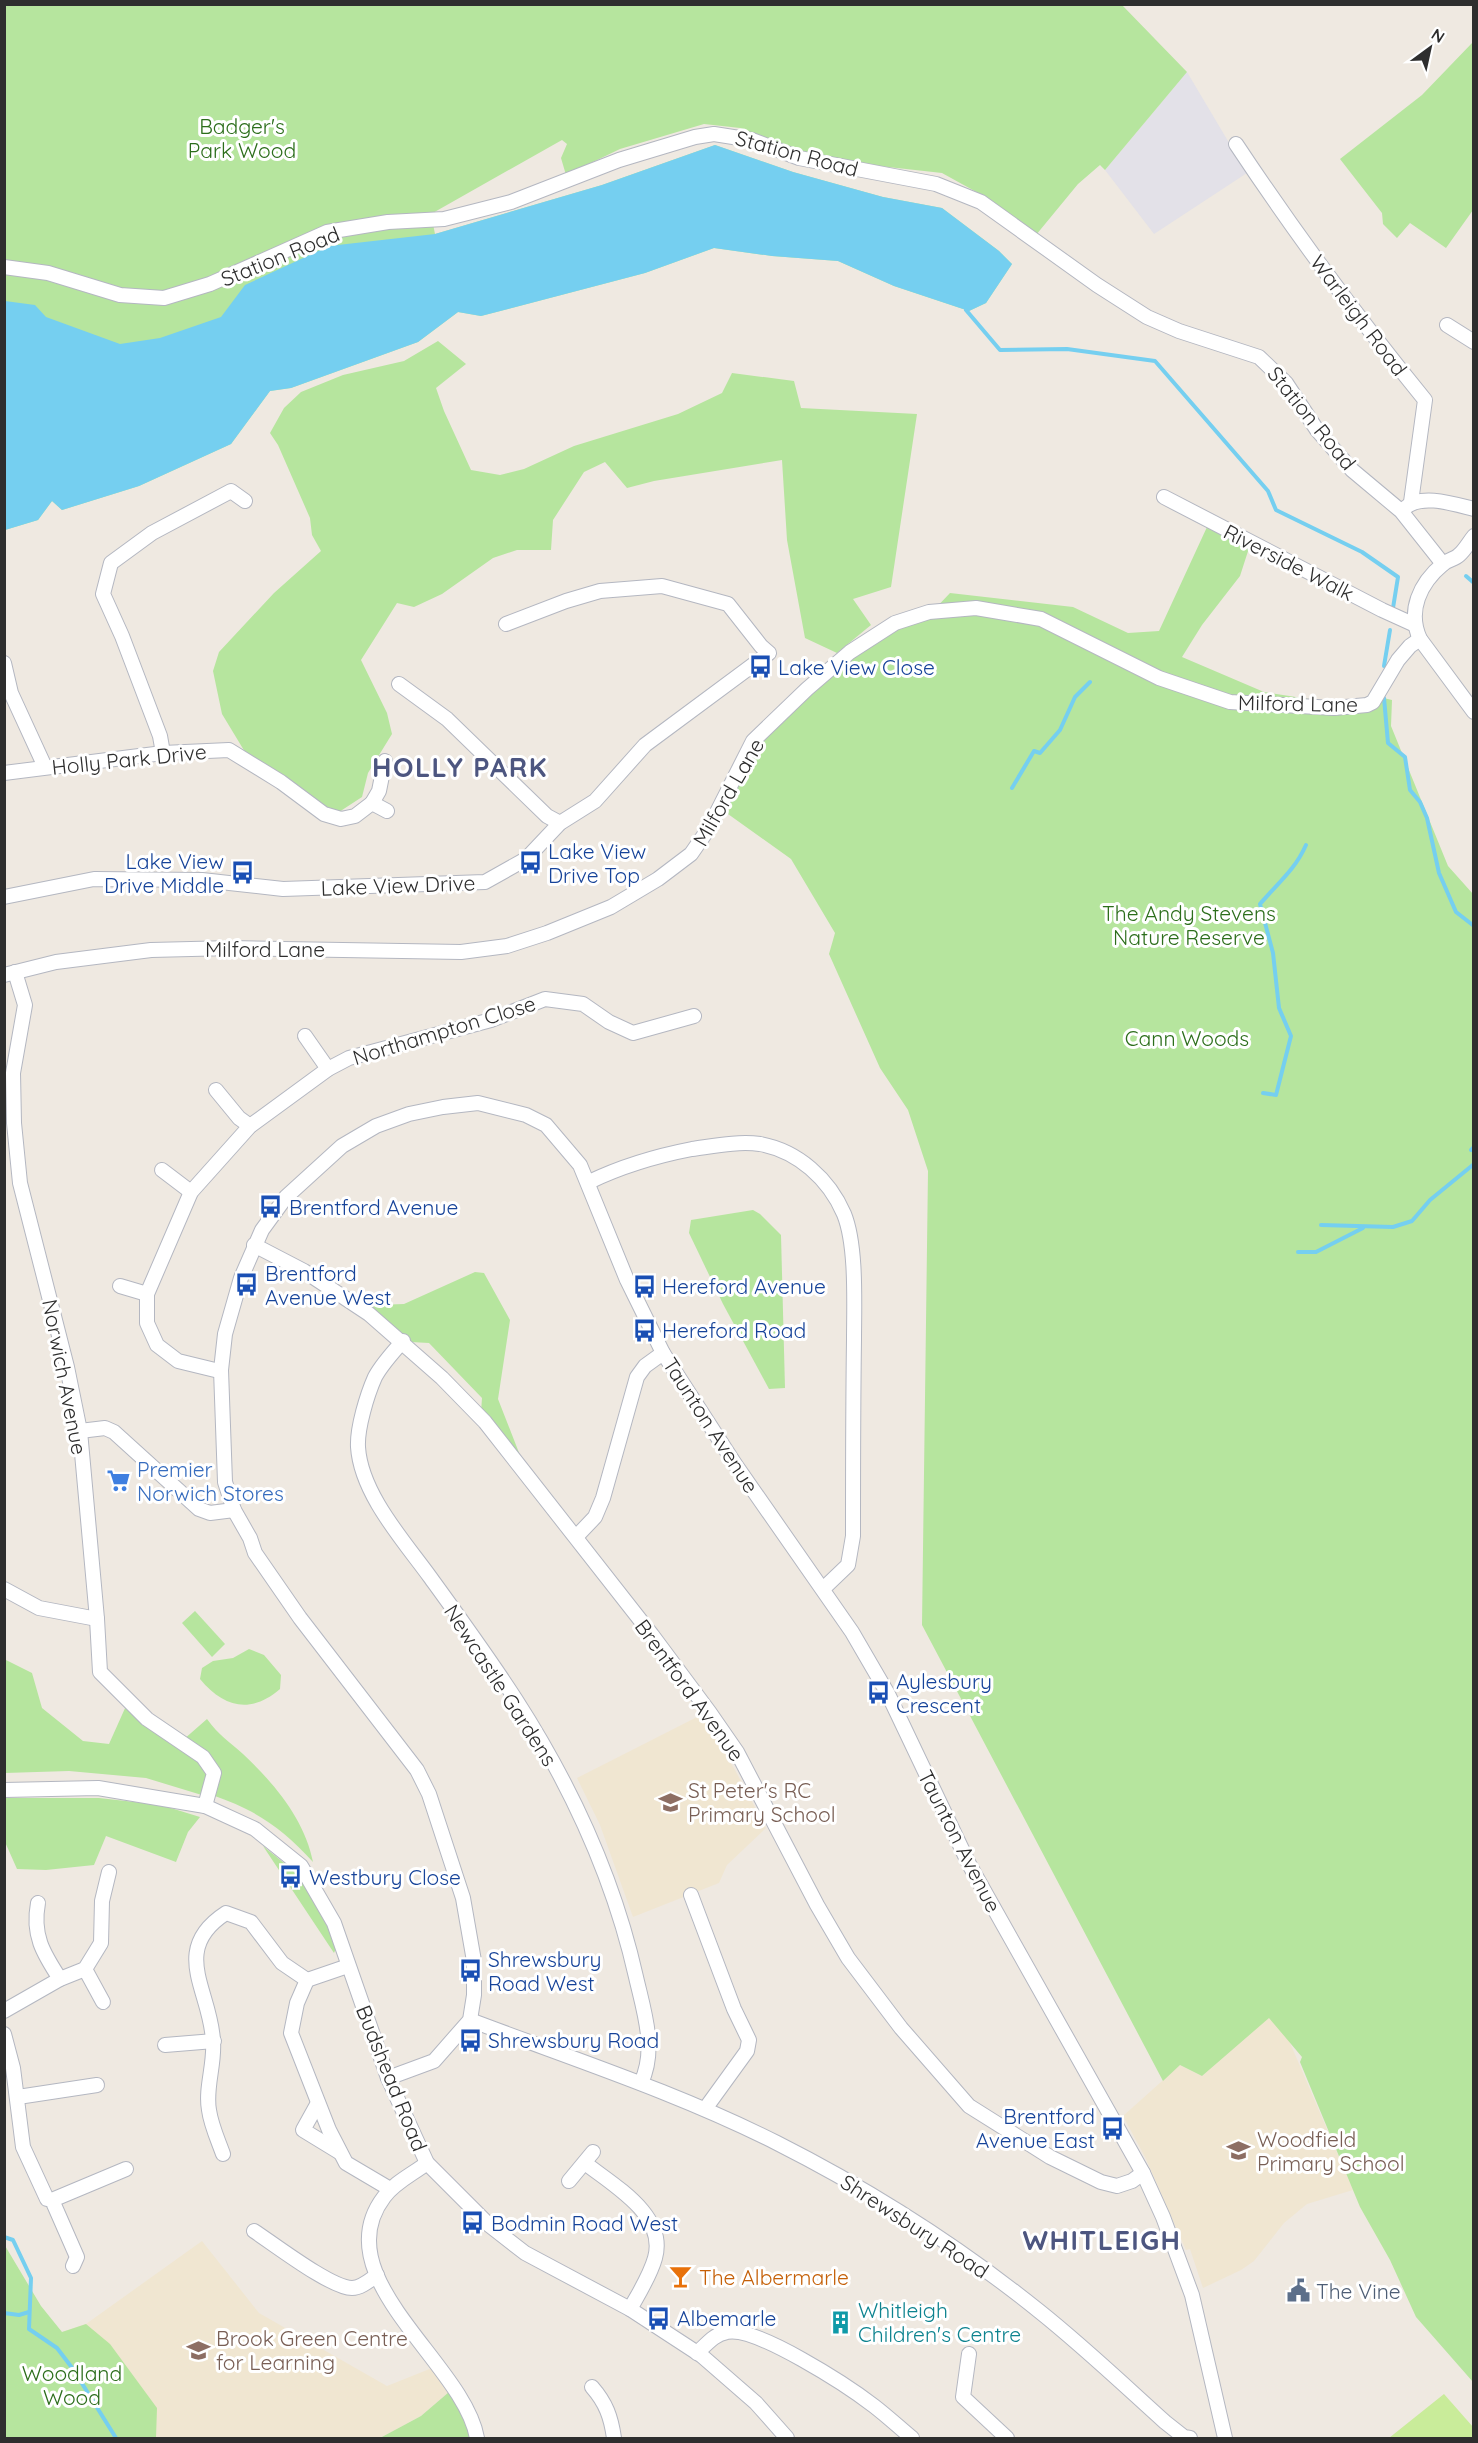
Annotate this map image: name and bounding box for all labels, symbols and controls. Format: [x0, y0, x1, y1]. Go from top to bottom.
north arrow [1400, 18, 1460, 78]
text: N [1428, 24, 1449, 47]
park label: Badger's Park Wood [188, 113, 296, 163]
street label: Station Road [733, 124, 861, 182]
street label: Station Road [217, 220, 343, 292]
street label: Warleigh Road [1305, 249, 1413, 381]
street label: Station Road [1262, 361, 1362, 475]
street label: Riverside Walk [1219, 518, 1359, 606]
bus stop icon: Lake View Close [747, 654, 773, 680]
place label: Lake View Close [778, 654, 935, 680]
street label: Milford Lane [1238, 689, 1358, 717]
street label: Milford Lane [687, 733, 769, 851]
street label: Holly Park Drive [50, 738, 208, 780]
district label: HOLLY PARK [372, 750, 548, 784]
place label: Lake View Drive Top [548, 838, 647, 888]
place label: Lake View Drive Middle [104, 848, 224, 898]
bus stop icon: Lake View Drive Top [517, 850, 543, 876]
bus stop icon: Lake View Drive Middle [229, 860, 255, 886]
street label: Lake View Drive [320, 869, 476, 901]
park label: The Andy Stevens Nature Reserve [1102, 900, 1276, 950]
street label: Milford Lane [205, 936, 325, 962]
street label: Northampton Close [349, 990, 539, 1070]
park label: Cann Woods [1125, 1025, 1249, 1051]
bus stop icon: Brentford Avenue [258, 1194, 284, 1220]
place label: Brentford Avenue [289, 1194, 458, 1220]
place label: Brentford Avenue West [265, 1260, 391, 1310]
bus stop icon: Brentford Avenue West [234, 1272, 260, 1298]
bus stop icon: Hereford Avenue [631, 1273, 657, 1299]
place label: Hereford Avenue [662, 1273, 826, 1299]
street label: Norwich Avenue [37, 1297, 93, 1457]
bus stop icon: Hereford Road [631, 1317, 657, 1343]
place label: Hereford Road [662, 1317, 806, 1343]
street label: Taunton Avenue [657, 1352, 765, 1498]
place label: Premier Norwich Stores [137, 1456, 284, 1506]
supermarket icon: Premier Norwich Stores [106, 1468, 132, 1494]
street label: Newcastle Gardens [439, 1599, 563, 1771]
street label: Brentford Avenue [630, 1614, 750, 1766]
place label: Aylesbury Crescent [896, 1668, 992, 1718]
bus stop icon: Aylesbury Crescent [865, 1680, 891, 1706]
street label: Taunton Avenue [913, 1765, 1007, 1917]
place label: St Peter's RC Primary School [688, 1777, 836, 1827]
school or university icon: St Peter's RC Primary School [657, 1789, 683, 1815]
bus stop icon: Westbury Close [278, 1864, 304, 1890]
place label: Westbury Close [309, 1864, 461, 1890]
place label: Shrewsbury Road West [488, 1946, 601, 1996]
bus stop icon: Shrewsbury Road West [457, 1958, 483, 1984]
street label: Budshead Road [351, 2001, 433, 2155]
bus stop icon: Shrewsbury Road [457, 2027, 483, 2053]
place label: Shrewsbury Road [488, 2027, 659, 2053]
place label: Brentford Avenue East [976, 2103, 1095, 2153]
bus stop icon: Brentford Avenue East [1100, 2115, 1126, 2141]
place label: Woodfield Primary School [1257, 2126, 1405, 2176]
school or university icon: Woodfield Primary School [1226, 2138, 1252, 2164]
street label: Shrewsbury Road [836, 2168, 994, 2284]
bus stop icon: Bodmin Road West [460, 2210, 486, 2236]
place label: Bodmin Road West [491, 2210, 678, 2236]
district label: WHITLEIGH [1023, 2223, 1181, 2257]
bar icon: The Albermarle [668, 2264, 694, 2290]
place label: The Albermarle [699, 2264, 849, 2290]
public building icon: The Vine [1285, 2278, 1311, 2304]
place label: The Vine [1316, 2278, 1401, 2304]
place label: Whitleigh Children's Centre [858, 2297, 1021, 2347]
bus stop icon: Albemarle [646, 2305, 672, 2331]
place label: Albemarle [677, 2305, 776, 2331]
building icon: Whitleigh Children's Centre [827, 2309, 853, 2335]
place label: Brook Green Centre for Learning [216, 2325, 408, 2375]
school or university icon: Brook Green Centre for Learning [185, 2337, 211, 2363]
park label: Woodland Wood [22, 2360, 122, 2410]

